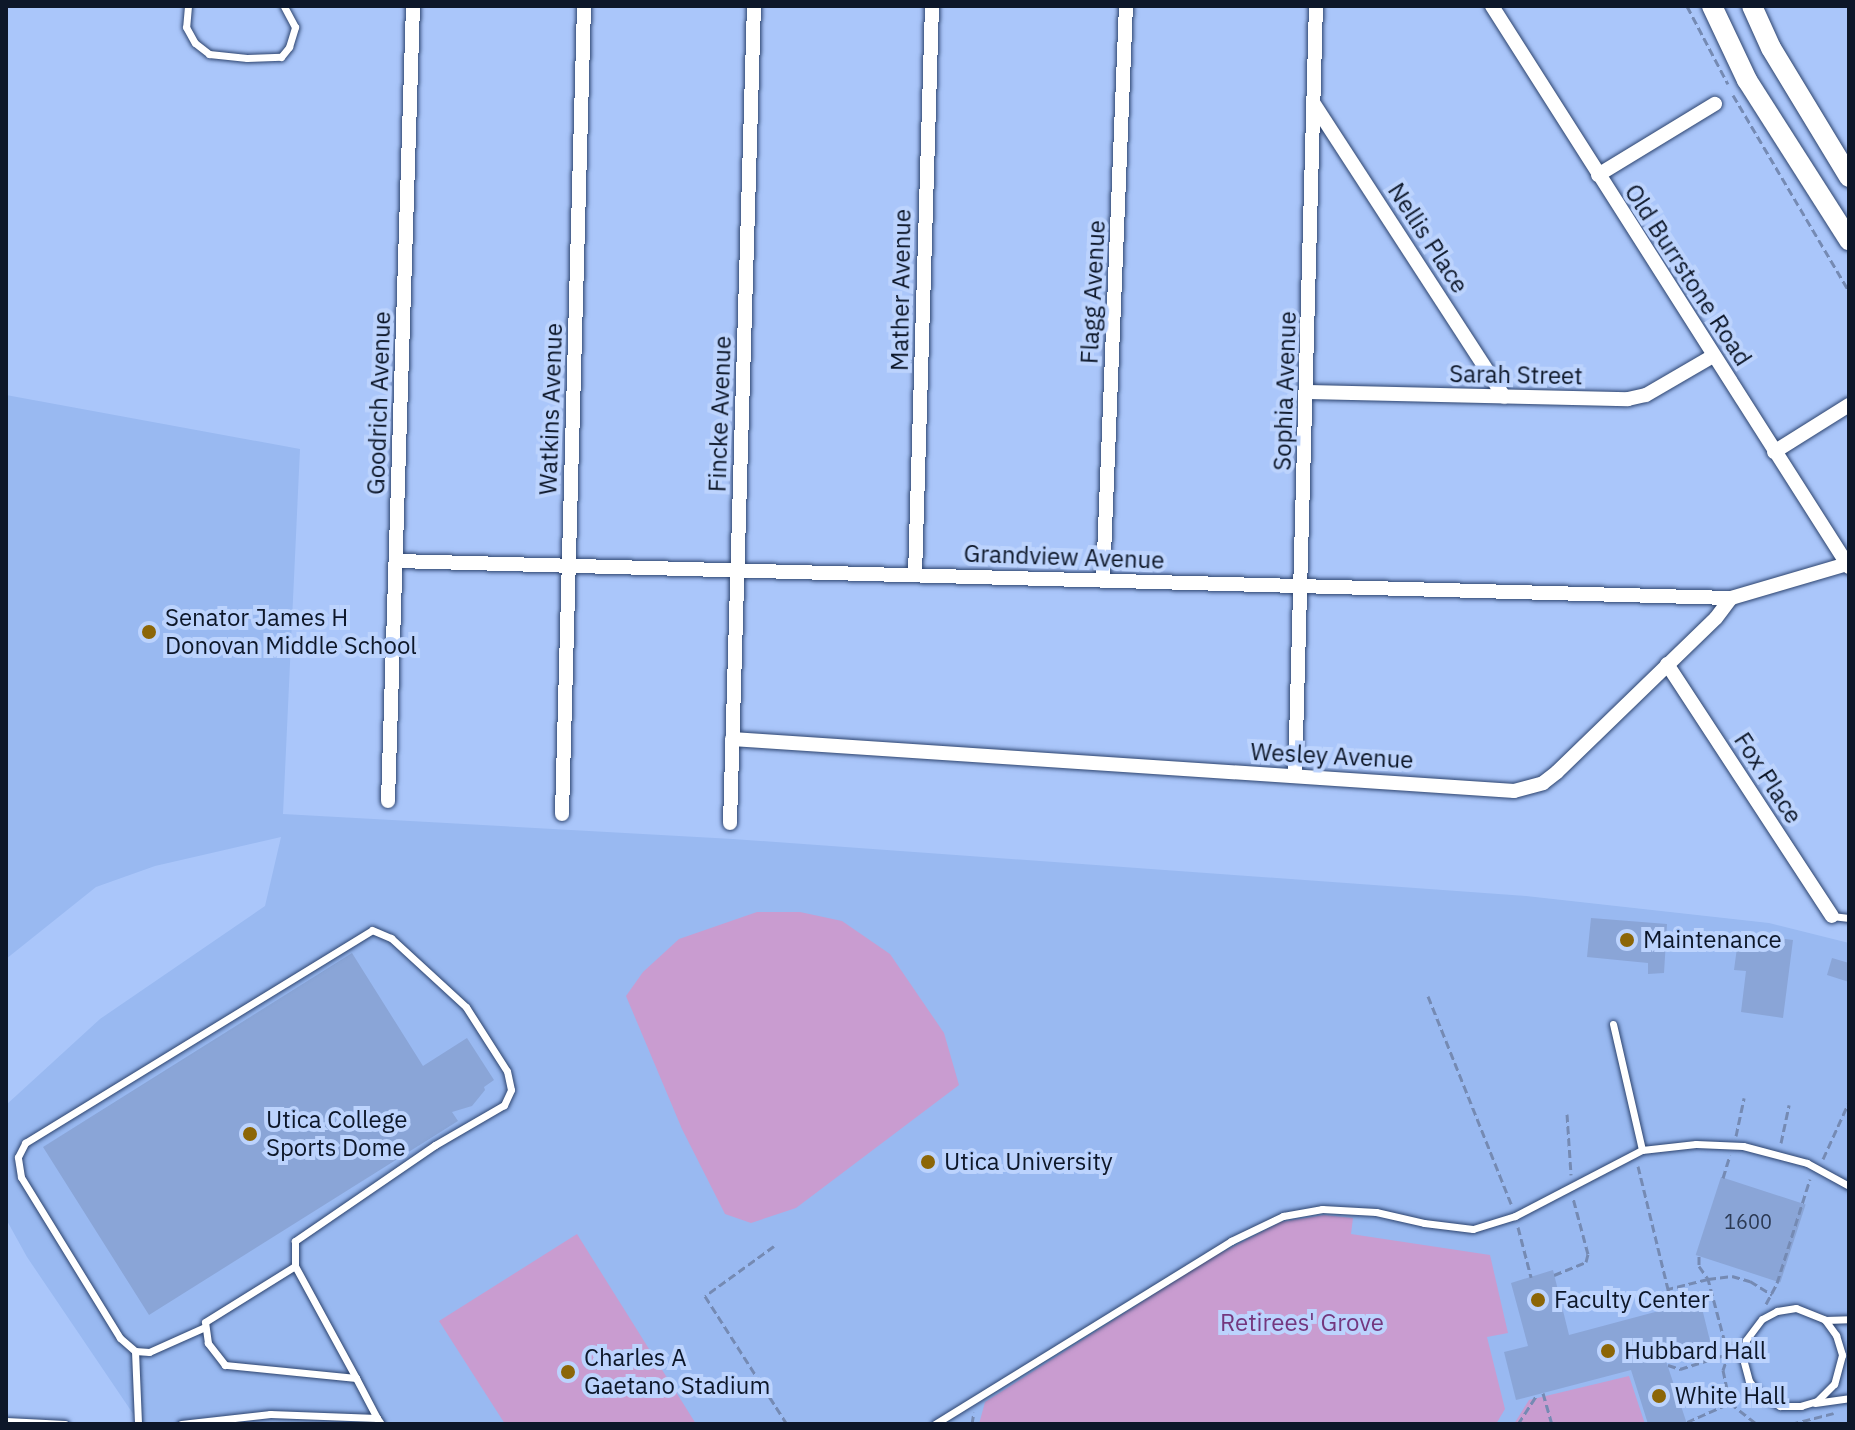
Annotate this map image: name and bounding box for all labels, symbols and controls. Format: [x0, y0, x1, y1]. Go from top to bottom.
street label: Nellis Place [1382, 178, 1474, 298]
street label: Old Burrstone Road [1618, 179, 1758, 371]
street label: Mather Avenue [885, 209, 917, 371]
street label: Flagg Avenue [1075, 219, 1111, 365]
street label: Goodrich Avenue [361, 311, 397, 495]
street label: Sophia Avenue [1268, 311, 1302, 471]
street label: Watkins Avenue [534, 322, 568, 496]
street label: Fincke Avenue [703, 335, 737, 493]
street label: Sarah Street [1449, 359, 1583, 391]
street label: Grandview Avenue [963, 539, 1165, 575]
place label: Senator James H Donovan Middle School [165, 604, 417, 660]
marker: Senator James H Donovan Middle School [140, 623, 158, 641]
street label: Fox Place [1728, 727, 1808, 829]
street label: Wesley Avenue [1250, 737, 1414, 775]
place label: Maintenance [1643, 926, 1782, 954]
marker: Maintenance [1618, 931, 1636, 949]
place label: Utica College Sports Dome [266, 1106, 407, 1162]
marker: Utica College Sports Dome [241, 1125, 259, 1143]
place label: Utica University [944, 1148, 1113, 1176]
marker: Utica University [919, 1153, 937, 1171]
house number: 1600 [1724, 1209, 1772, 1233]
place label: Faculty Center [1554, 1286, 1709, 1314]
marker: Faculty Center [1529, 1291, 1547, 1309]
park label: Retirees' Grove [1220, 1309, 1384, 1337]
place label: Hubbard Hall [1624, 1337, 1766, 1365]
marker: Hubbard Hall [1599, 1342, 1617, 1360]
place label: Charles A Gaetano Stadium [584, 1344, 770, 1400]
marker: Charles A Gaetano Stadium [559, 1363, 577, 1381]
place label: White Hall [1675, 1382, 1786, 1410]
marker: White Hall [1650, 1387, 1668, 1405]

